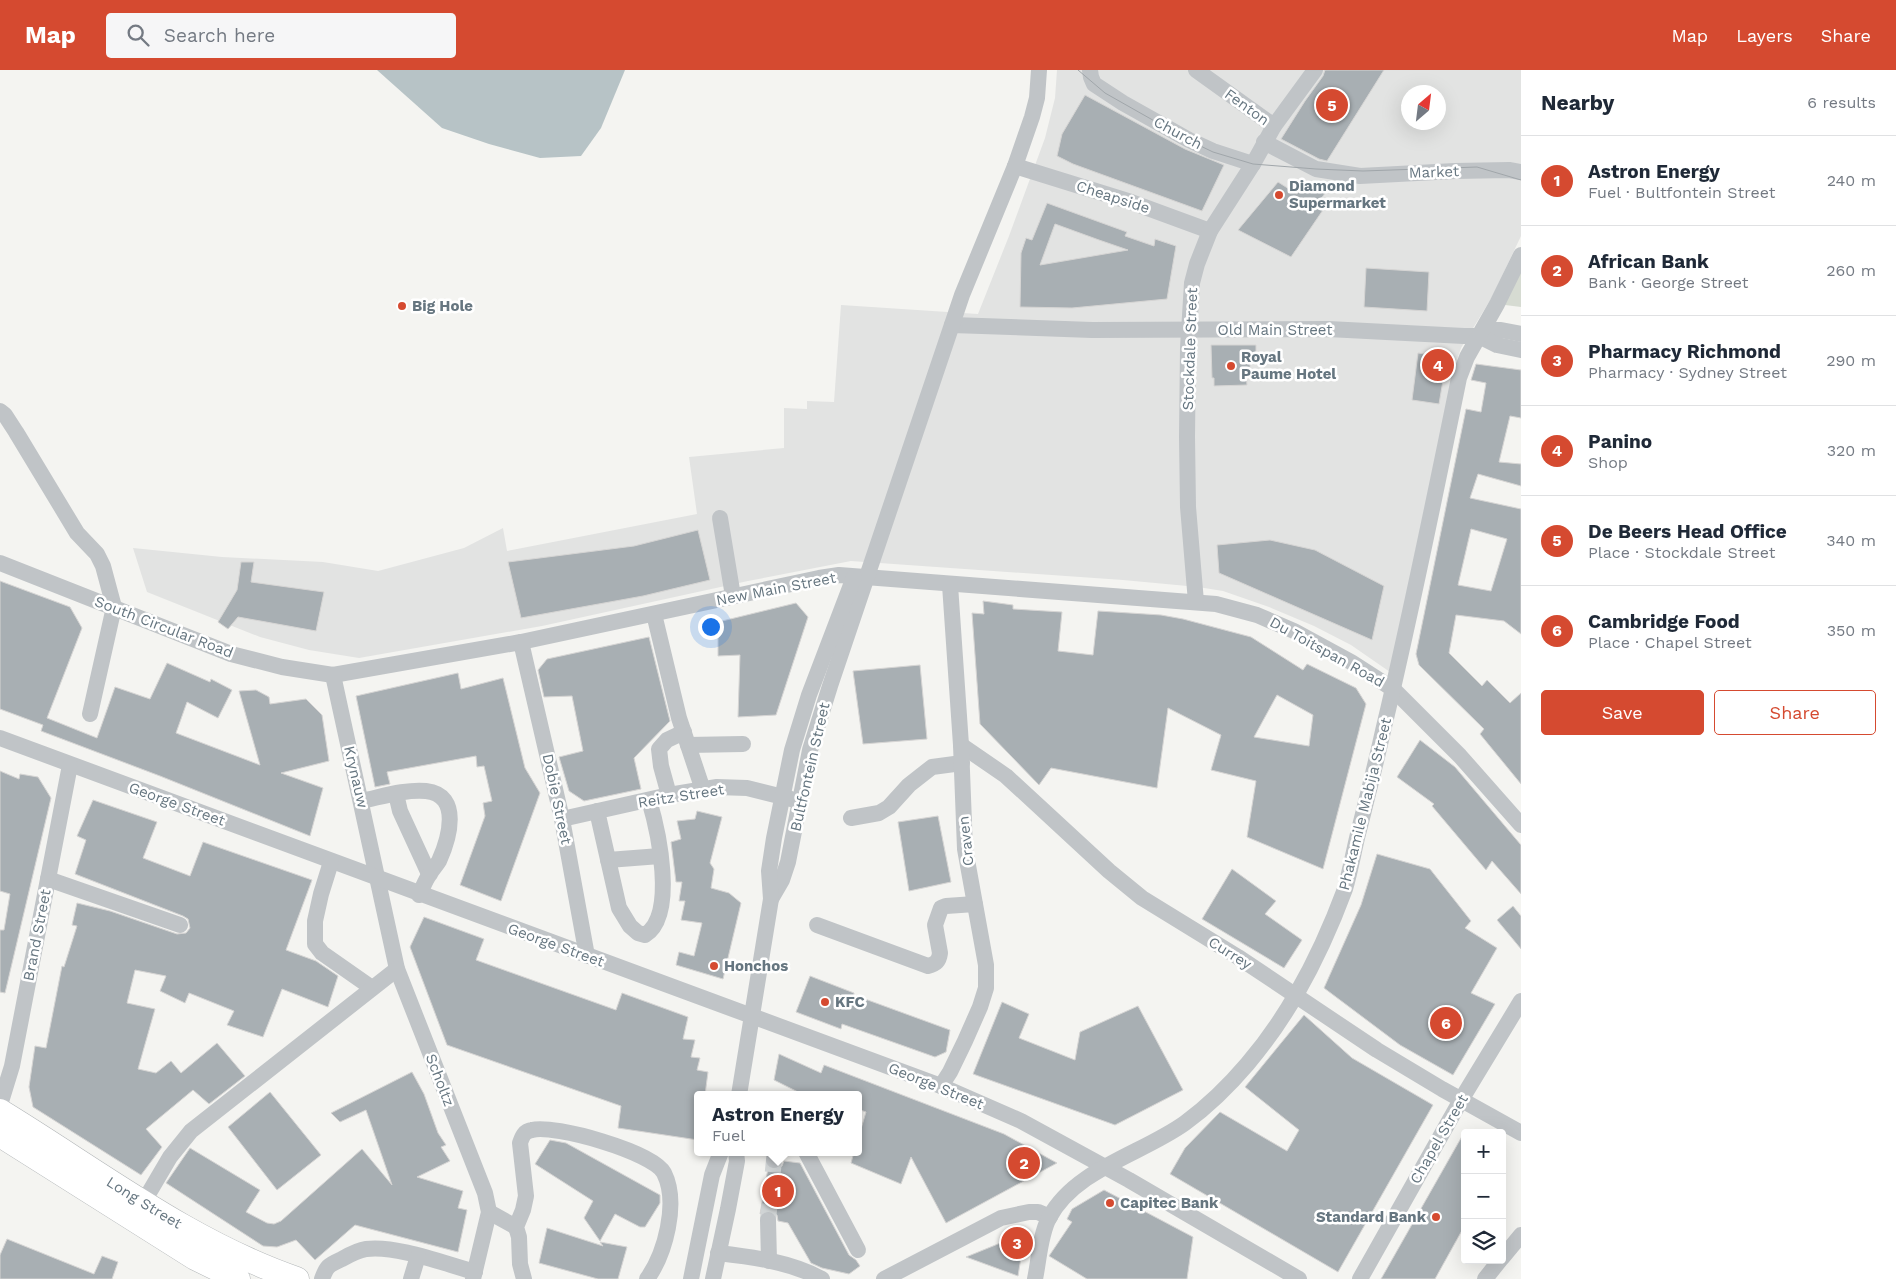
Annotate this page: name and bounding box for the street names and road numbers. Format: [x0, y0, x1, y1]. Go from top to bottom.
street label: Fenton [1221, 85, 1273, 129]
street label: Church [1151, 113, 1205, 153]
street label: Market [1409, 162, 1460, 182]
street label: Cheapside [1074, 177, 1152, 217]
street label: Stockdale Street [1179, 287, 1201, 411]
street label: Old Main Street [1217, 321, 1333, 339]
street label: New Main Street [715, 568, 838, 609]
street label: South Circular Road [92, 592, 236, 662]
street label: Du Toitspan Road [1267, 613, 1387, 691]
street label: Bultfontein Street [786, 700, 834, 833]
street label: Phakamile Mabija Street [1335, 715, 1395, 892]
street label: Krynauw [340, 744, 372, 810]
street label: Dobie Street [539, 752, 576, 847]
street label: George Street [126, 778, 228, 830]
street label: Reitz Street [637, 780, 726, 812]
street label: Craven [954, 815, 978, 867]
street label: Brand Street [19, 887, 55, 982]
street label: George Street [505, 919, 607, 971]
street label: Currey [1205, 933, 1255, 973]
street label: Scholtz [422, 1051, 458, 1109]
street label: George Street [886, 1059, 987, 1114]
street label: Chapel Street [1406, 1090, 1472, 1187]
street label: Long Street [103, 1173, 186, 1233]

